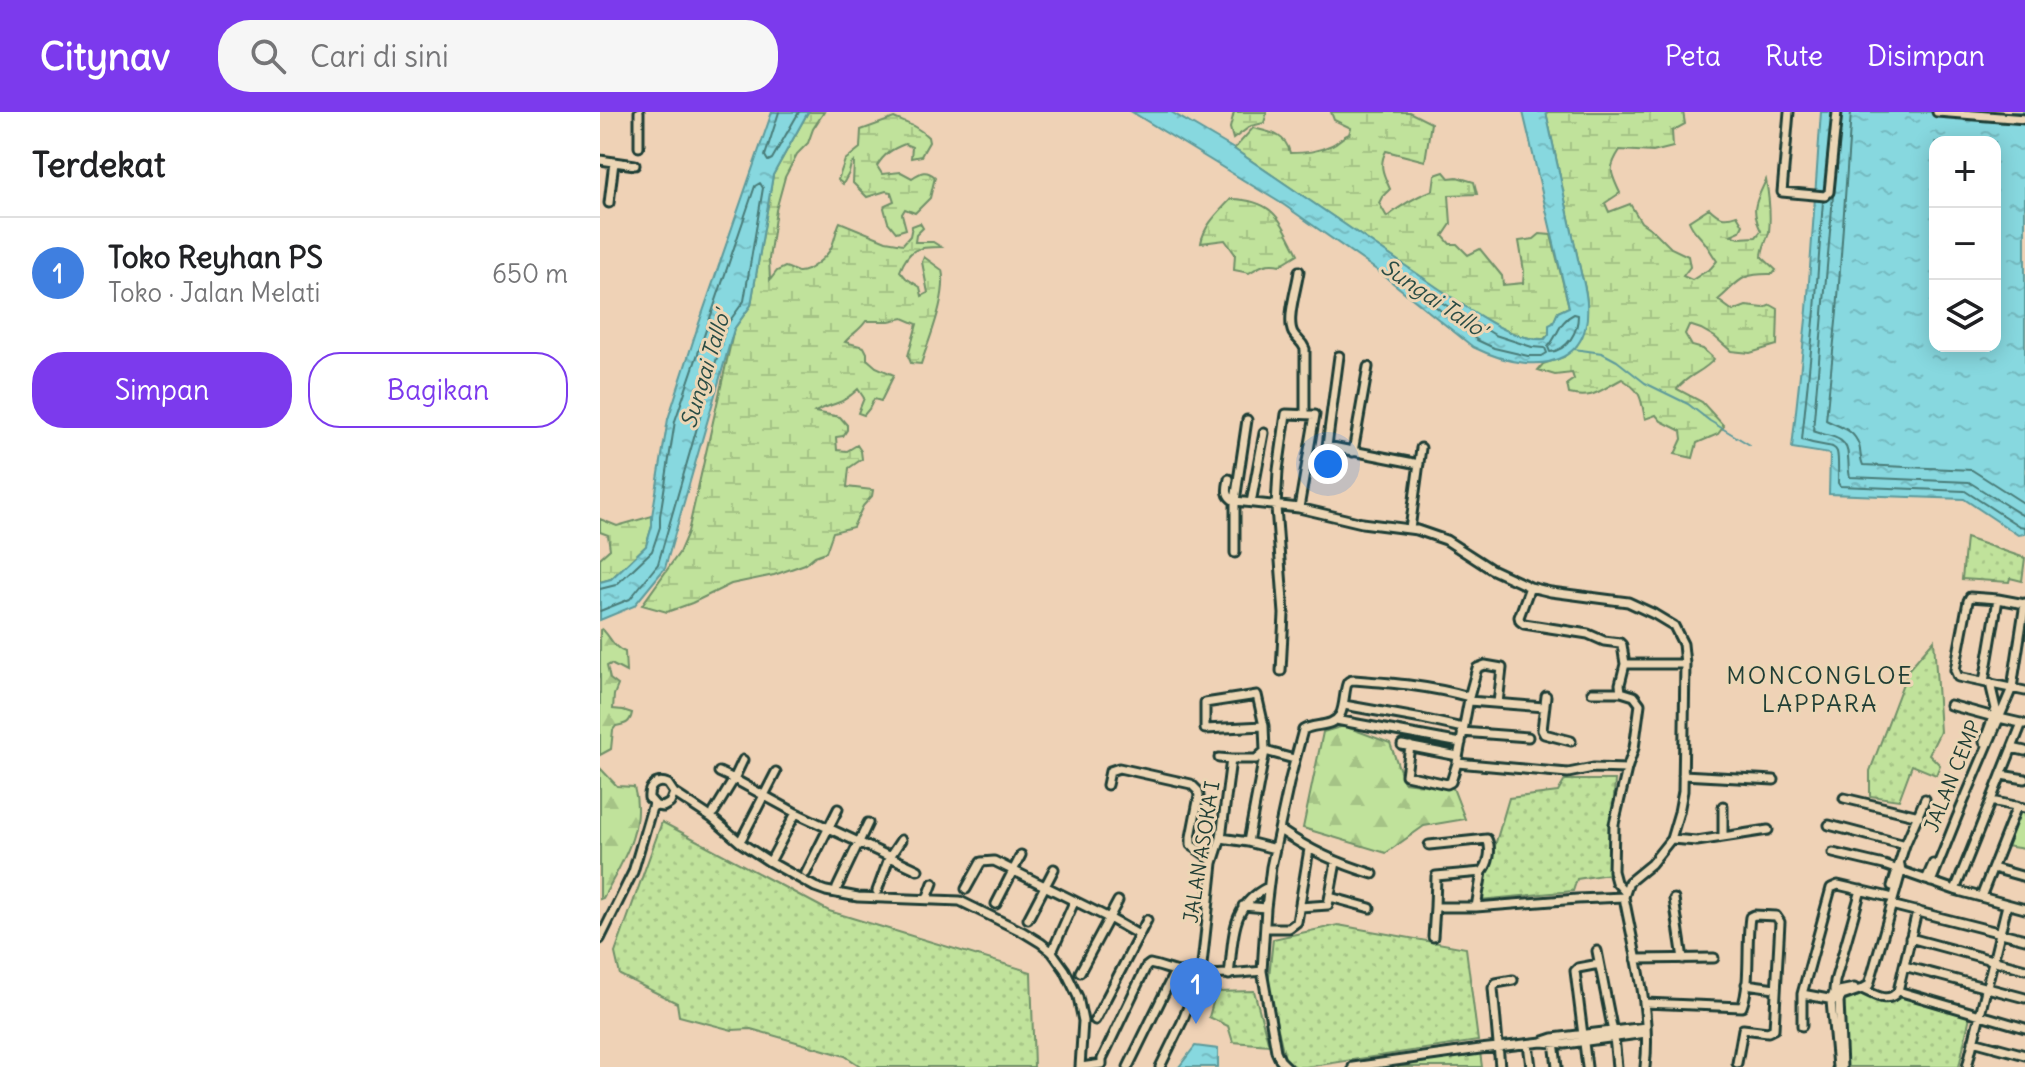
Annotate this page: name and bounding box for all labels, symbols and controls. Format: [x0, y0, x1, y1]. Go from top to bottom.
search box [218, 20, 778, 92]
text: Citynav [40, 33, 170, 80]
icon: search [246, 34, 290, 78]
text: Cari di sini [310, 37, 449, 75]
text: Peta [1665, 38, 1721, 74]
text: Rute [1765, 38, 1823, 74]
text: Disimpan [1867, 38, 1985, 74]
map controls [1929, 136, 2001, 352]
button: + [1929, 136, 2001, 208]
text: Terdekat [32, 143, 165, 186]
button: − [1929, 208, 2001, 280]
text: Toko Reyhan PS [108, 238, 323, 276]
water label: Sungai Tallo' [1376, 252, 1495, 345]
text: 1 [53, 257, 63, 290]
text: 650 m [492, 257, 568, 290]
text: Toko · Jalan Melati [108, 276, 320, 309]
button: layers [1929, 280, 2001, 352]
water label: Sungai Tallo' [674, 304, 737, 431]
button: Simpan [32, 352, 292, 428]
button: Bagikan [308, 352, 568, 428]
your location [1308, 444, 1348, 484]
district label: MONCONGLOE LAPPARA [1726, 660, 1914, 718]
street label: JALAN CEMP [1918, 716, 1986, 836]
street label: JALAN ASOKA I [1177, 779, 1225, 925]
pin: 1 [1170, 958, 1222, 1024]

